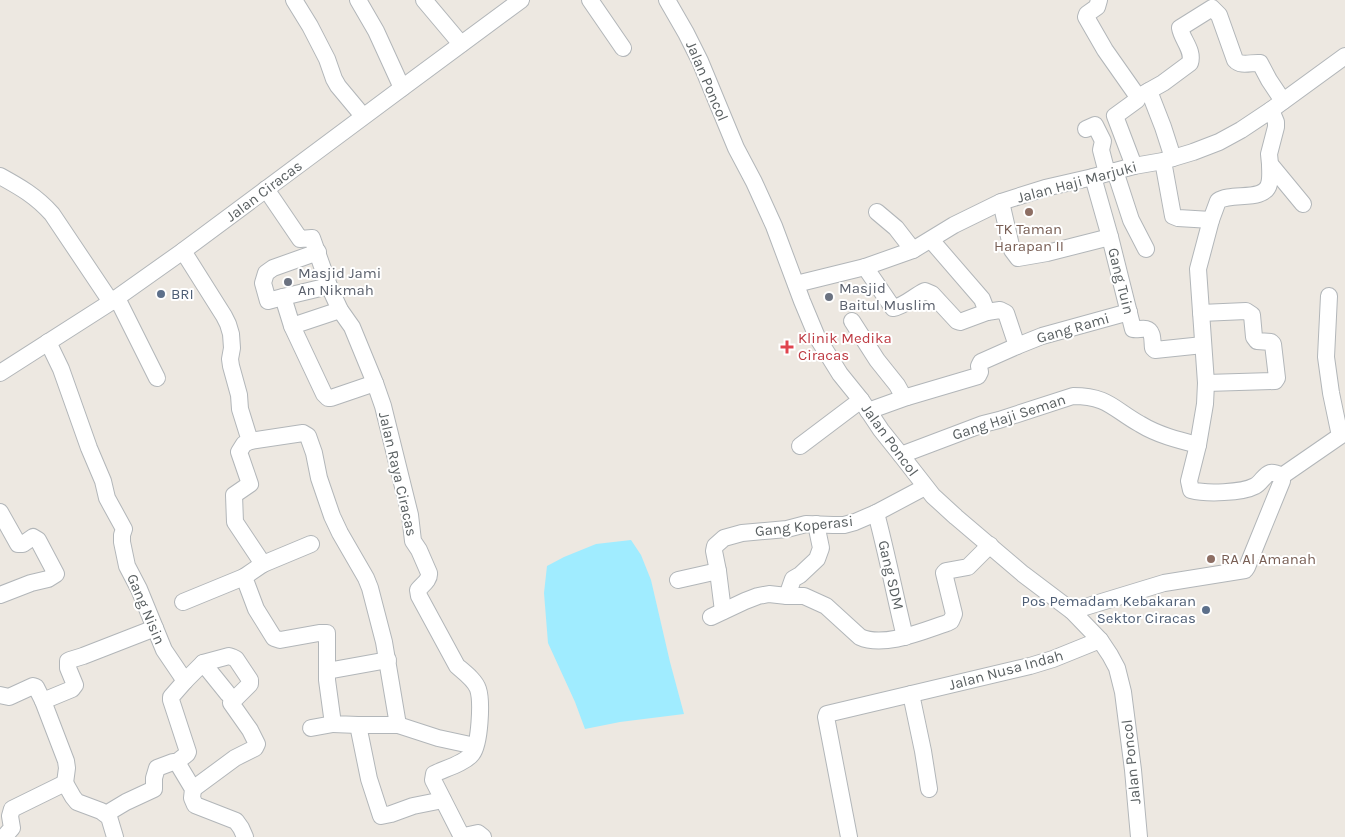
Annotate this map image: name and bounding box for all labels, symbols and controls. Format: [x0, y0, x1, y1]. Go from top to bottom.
street label: Jalan Poncol [682, 38, 732, 124]
street label: Jalan Ciracas [222, 157, 306, 225]
street label: Jalan Haji Marjuki [1015, 157, 1139, 207]
marker: TK Taman Harapan II [1023, 206, 1035, 218]
place label: TK Taman Harapan II [994, 220, 1064, 255]
street label: Gang Tuin [1104, 246, 1138, 316]
place label: Masjid Jami An Nikmah [298, 264, 381, 299]
marker: Masjid Jami An Nikmah [282, 276, 294, 288]
place label: Masjid Baitul Muslim [839, 279, 936, 314]
place label: BRI [171, 285, 194, 303]
marker: BRI [155, 288, 167, 300]
marker: Masjid Baitul Muslim [823, 291, 835, 303]
street label: Gang Rami [1034, 309, 1112, 347]
place label: Klinik Medika Ciracas [798, 329, 892, 364]
marker: Klinik Medika Ciracas [780, 340, 794, 354]
street label: Gang Haji Seman [950, 390, 1068, 444]
street label: Jalan Poncol [858, 400, 922, 480]
street label: Jalan Raya Ciracas [375, 410, 421, 538]
street label: Gang Koperasi [754, 512, 854, 540]
street label: Gang SDM [874, 539, 908, 611]
place label: RA Al Amanah [1221, 550, 1316, 568]
marker: RA Al Amanah [1205, 553, 1217, 565]
street label: Gang Nisin [123, 571, 169, 647]
place label: Pos Pemadam Kebakaran Sektor Ciracas [1022, 592, 1196, 627]
marker: Pos Pemadam Kebakaran Sektor Ciracas [1200, 604, 1212, 616]
street label: Jalan Nusa Indah [947, 646, 1065, 694]
street label: Jalan Poncol [1118, 719, 1144, 805]

